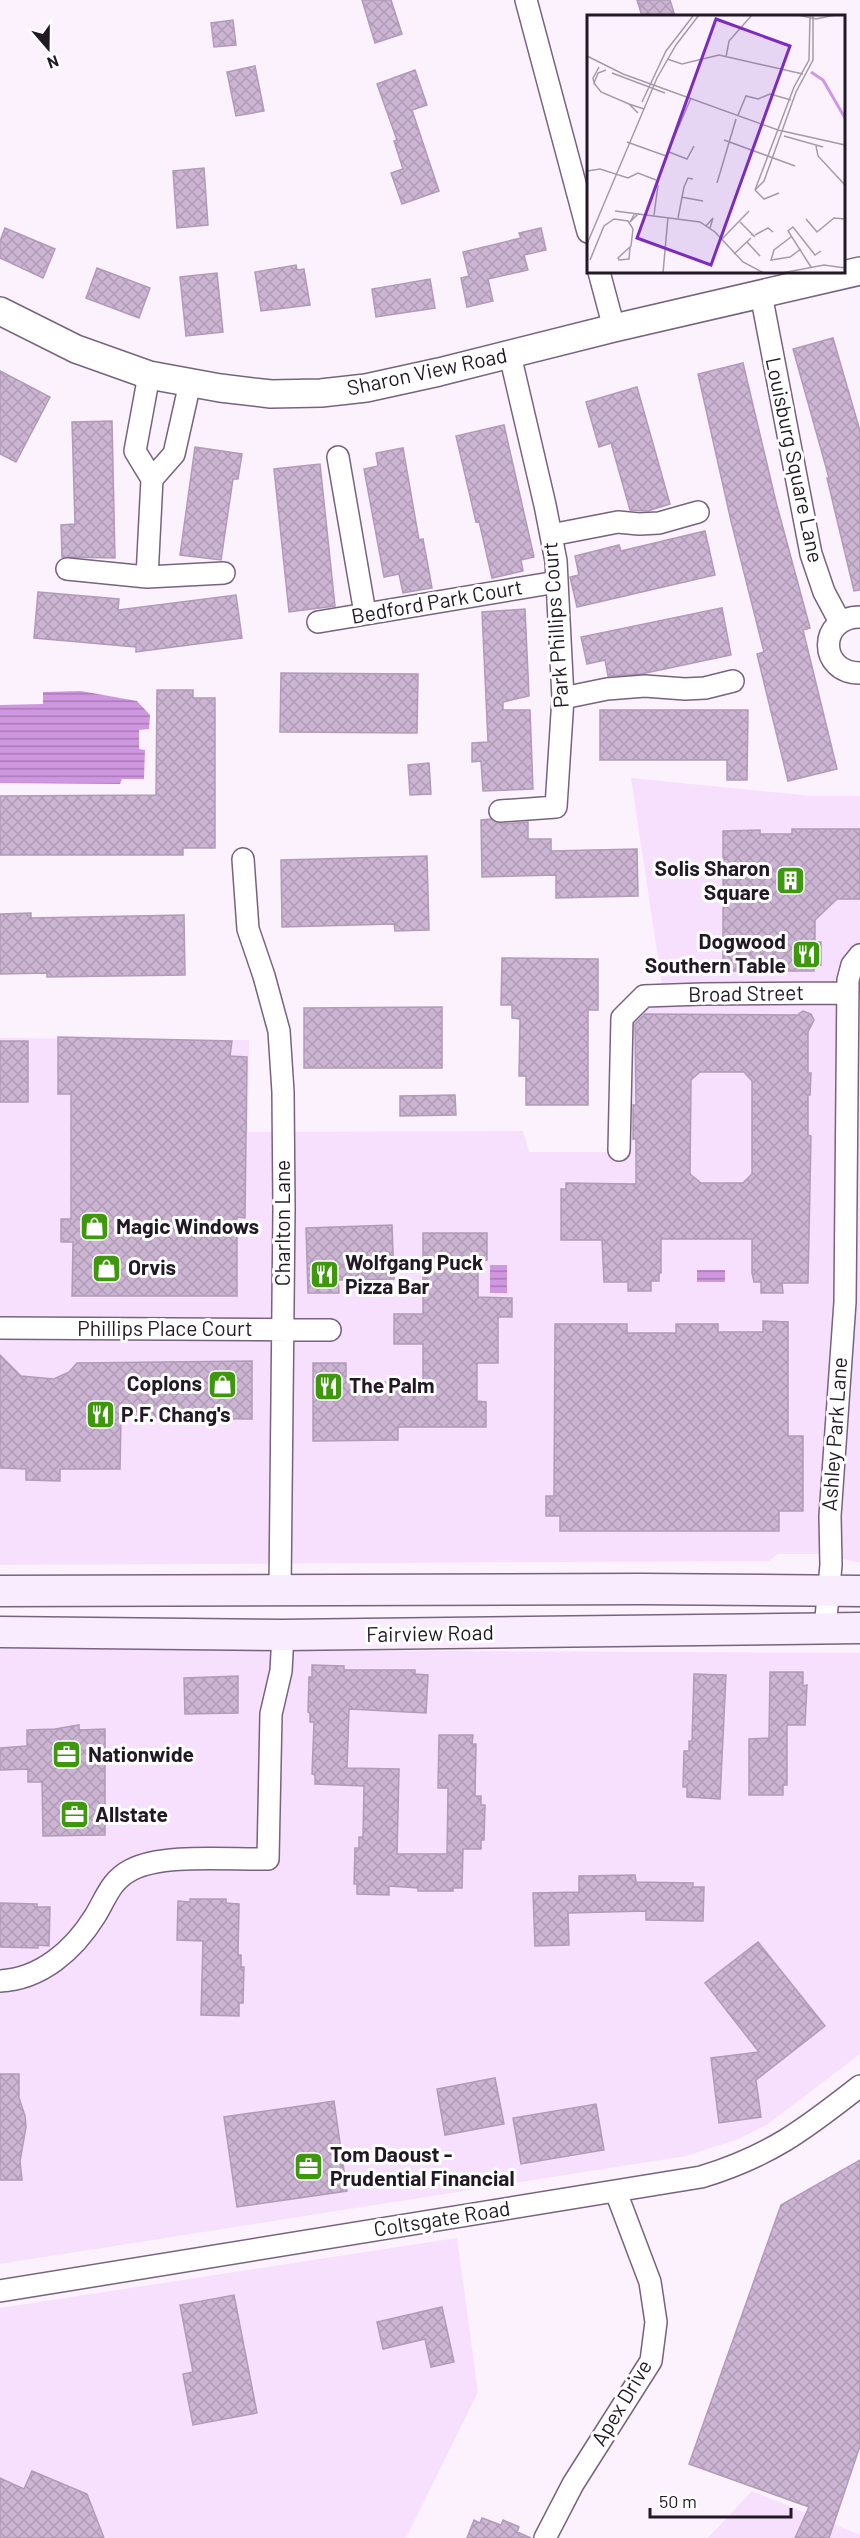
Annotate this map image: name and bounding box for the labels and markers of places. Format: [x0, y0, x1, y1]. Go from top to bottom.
place label: Solis Sharon Square [655, 855, 770, 904]
building icon: Solis Sharon Square [775, 865, 807, 897]
place label: Dogwood Southern Table [645, 928, 786, 977]
restaurant icon: Dogwood Southern Table [791, 938, 823, 970]
shop icon: Magic Windows [79, 1211, 111, 1243]
place label: Magic Windows [116, 1213, 259, 1238]
place label: Wolfgang Puck Pizza Bar [345, 1249, 483, 1298]
shop icon: Orvis [91, 1252, 123, 1284]
place label: Orvis [128, 1254, 176, 1279]
restaurant icon: Wolfgang Puck Pizza Bar [308, 1259, 340, 1291]
shop icon: Coplons [207, 1368, 239, 1400]
place label: Coplons [127, 1370, 202, 1395]
restaurant icon: The Palm [312, 1370, 344, 1402]
place label: The Palm [349, 1372, 435, 1397]
restaurant icon: P.F. Chang's [84, 1399, 116, 1431]
place label: P.F. Chang's [121, 1401, 231, 1426]
office icon: Nationwide [51, 1739, 83, 1771]
place label: Nationwide [88, 1741, 194, 1766]
office icon: Allstate [58, 1799, 90, 1831]
place label: Allstate [95, 1801, 168, 1826]
place label: Tom Daoust - Prudential Financial [330, 2141, 515, 2190]
office icon: Tom Daoust - Prudential Financial [293, 2151, 325, 2183]

